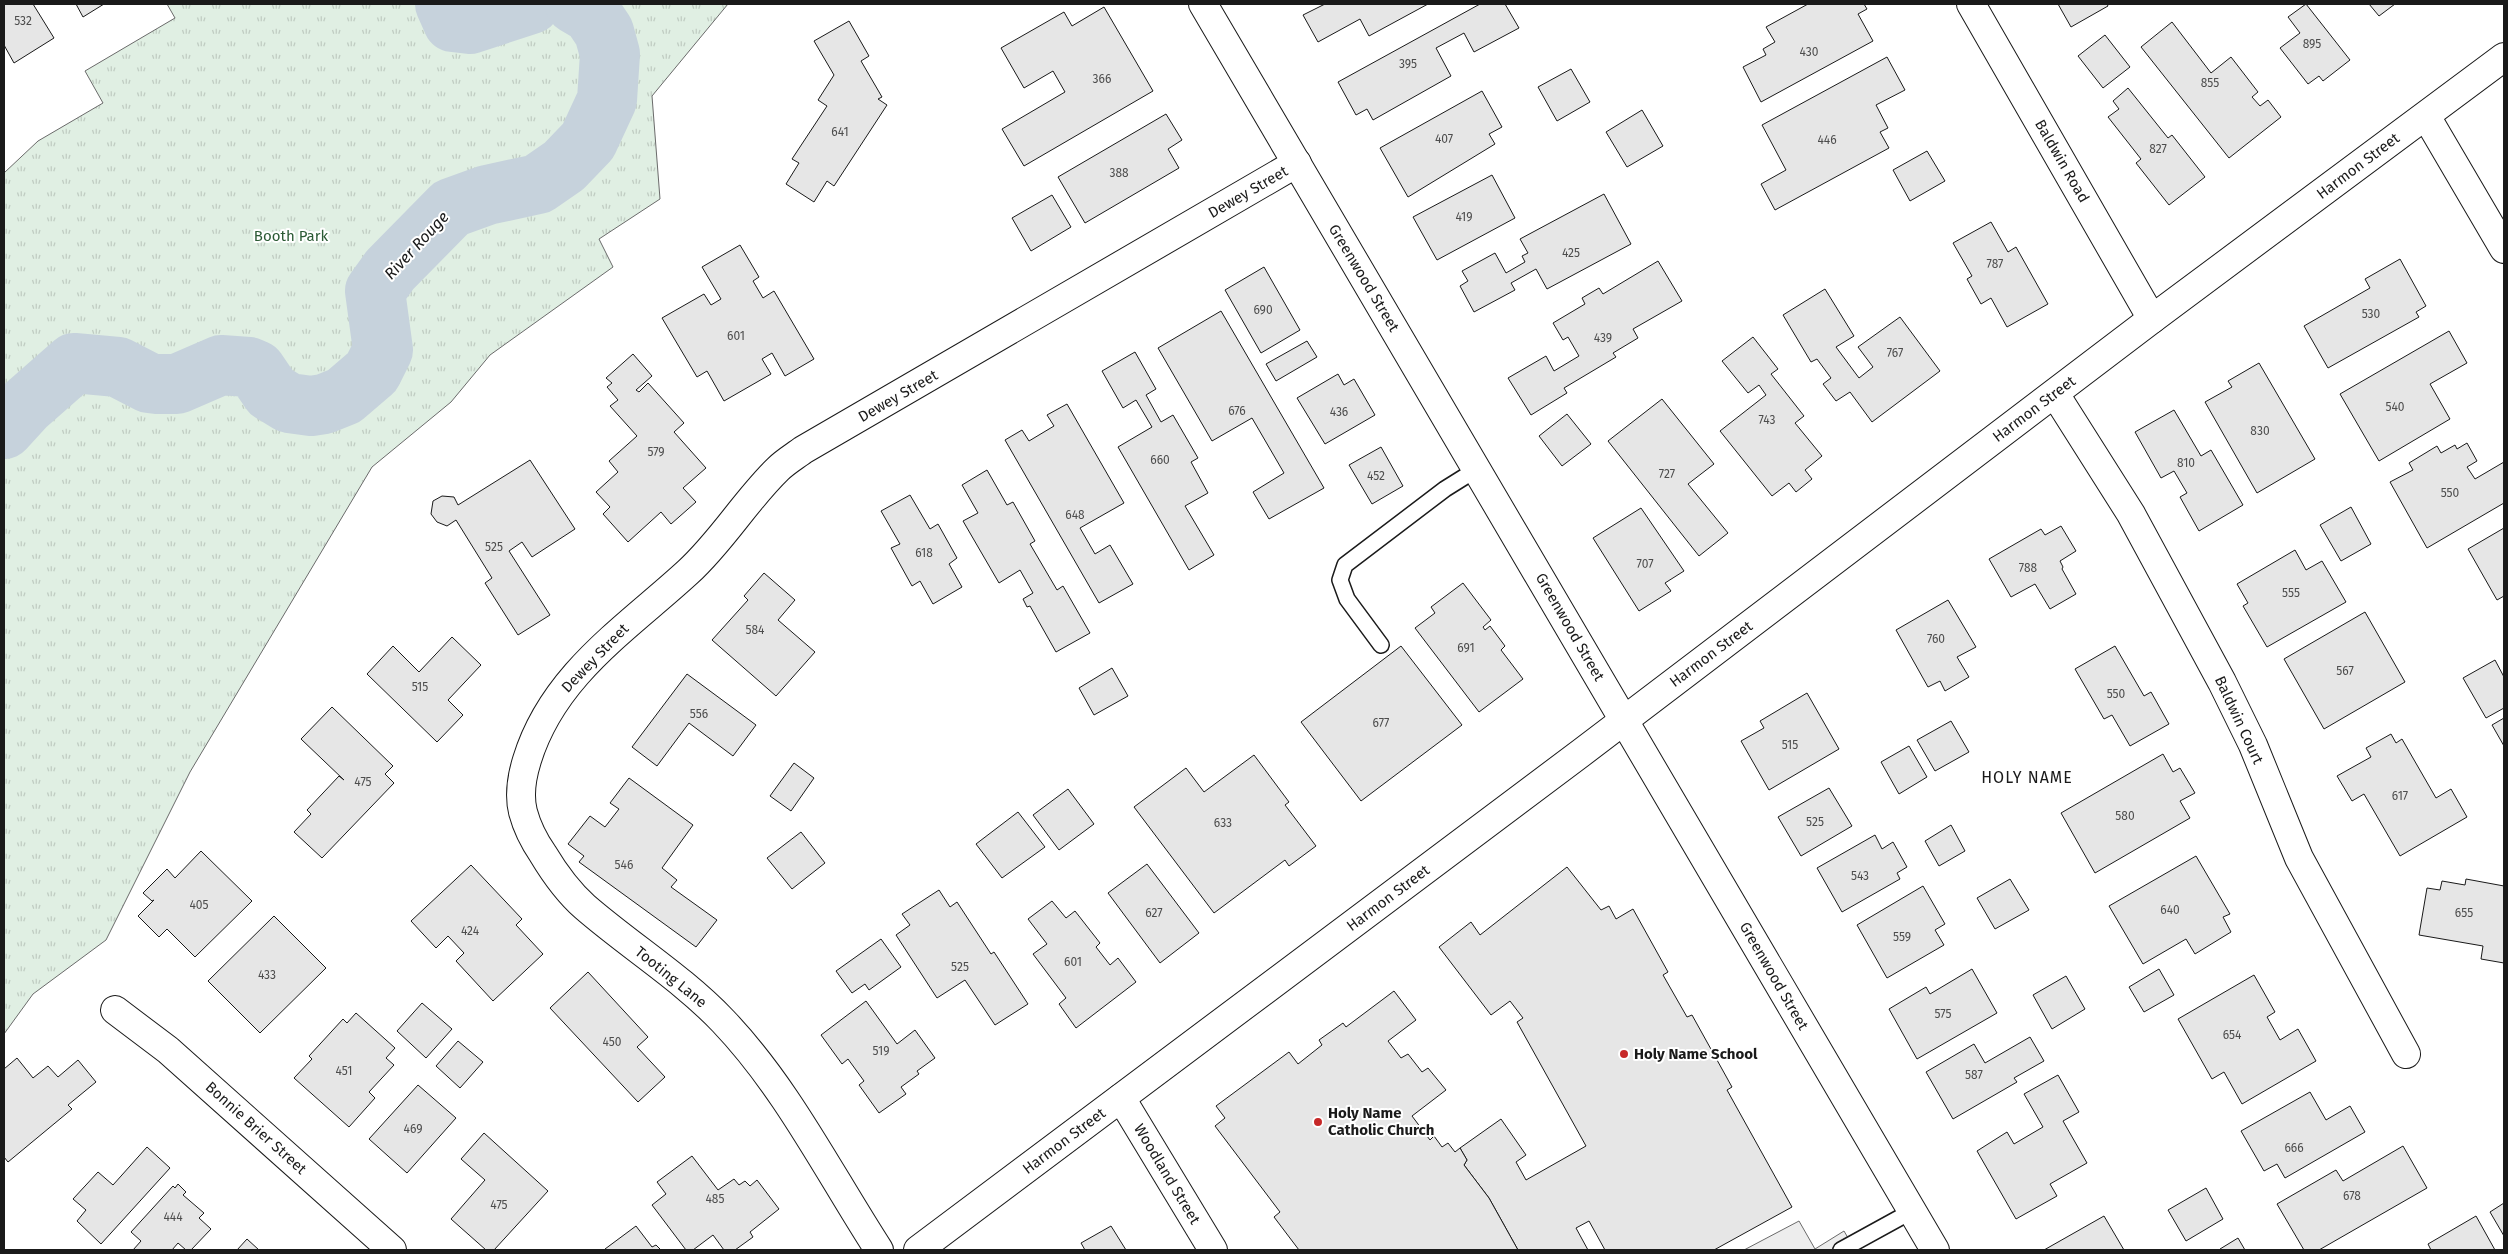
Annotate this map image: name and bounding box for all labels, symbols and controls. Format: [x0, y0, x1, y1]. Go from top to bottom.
house number: 532 [14, 14, 32, 28]
house number: 895 [2303, 37, 2321, 51]
house number: 430 [1800, 45, 1819, 59]
house number: 395 [1399, 57, 1417, 71]
house number: 366 [1093, 72, 1111, 86]
house number: 855 [2201, 76, 2219, 90]
street label: Baldwin Road [2031, 116, 2093, 206]
house number: 641 [831, 125, 849, 139]
street label: Harmon Street [2313, 129, 2404, 203]
house number: 407 [1435, 132, 1453, 146]
house number: 446 [1817, 133, 1837, 147]
house number: 827 [2149, 142, 2167, 156]
street label: Dewey Street [1205, 162, 1291, 222]
house number: 388 [1109, 166, 1129, 180]
water label: River Rouge [380, 208, 453, 283]
house number: 419 [1455, 210, 1473, 224]
street label: Greenwood Street [1325, 221, 1403, 335]
park label: Booth Park [254, 227, 328, 245]
house number: 425 [1562, 246, 1580, 260]
house number: 787 [1987, 257, 2003, 271]
house number: 690 [1253, 303, 1273, 317]
house number: 530 [2362, 307, 2381, 321]
house number: 601 [727, 329, 745, 343]
house number: 439 [1594, 331, 1612, 345]
house number: 767 [1887, 346, 1903, 360]
street label: Dewey Street [855, 366, 941, 426]
street label: Harmon Street [1989, 372, 2080, 446]
house number: 540 [2385, 400, 2405, 414]
house number: 676 [1228, 404, 1246, 418]
house number: 436 [1330, 405, 1348, 419]
house number: 743 [1758, 413, 1776, 427]
house number: 830 [2250, 424, 2270, 438]
house number: 579 [647, 445, 665, 459]
house number: 660 [1150, 453, 1170, 467]
house number: 810 [2177, 456, 2195, 470]
house number: 727 [1659, 467, 1675, 481]
house number: 452 [1367, 469, 1385, 483]
house number: 550 [2441, 486, 2460, 500]
house number: 648 [1065, 508, 1085, 522]
house number: 525 [485, 540, 503, 554]
house number: 618 [915, 546, 933, 560]
house number: 707 [1637, 557, 1653, 571]
house number: 788 [2019, 561, 2038, 575]
street label: Greenwood Street [1532, 570, 1609, 685]
house number: 555 [2282, 586, 2300, 600]
street label: Harmon Street [1666, 617, 1757, 691]
street label: Dewey Street [558, 619, 633, 696]
house number: 584 [745, 623, 765, 637]
house number: 760 [1927, 632, 1945, 646]
house number: 691 [1457, 641, 1475, 655]
house number: 567 [2336, 664, 2354, 678]
street label: Baldwin Court [2211, 673, 2267, 767]
house number: 515 [412, 680, 428, 694]
house number: 550 [2107, 687, 2126, 701]
house number: 556 [690, 707, 708, 721]
house number: 677 [1373, 716, 1389, 730]
house number: 515 [1782, 738, 1798, 752]
district label: HOLY NAME [1981, 768, 2073, 787]
house number: 475 [354, 775, 372, 789]
house number: 617 [2392, 789, 2408, 803]
house number: 580 [2115, 809, 2135, 823]
house number: 525 [1806, 815, 1824, 829]
house number: 633 [1214, 816, 1232, 830]
house number: 546 [615, 858, 633, 872]
street label: Harmon Street [1343, 861, 1434, 935]
house number: 543 [1851, 869, 1869, 883]
house number: 405 [189, 898, 209, 912]
house number: 640 [2160, 903, 2180, 917]
house number: 627 [1145, 906, 1163, 920]
house number: 655 [2455, 906, 2473, 920]
street label: Greenwood Street [1736, 919, 1813, 1034]
house number: 424 [461, 924, 480, 938]
house number: 559 [1893, 930, 1911, 944]
street label: Tooting Lane [631, 943, 711, 1011]
house number: 601 [1064, 955, 1082, 969]
house number: 525 [951, 960, 969, 974]
house number: 433 [258, 968, 276, 982]
house number: 575 [1935, 1007, 1951, 1021]
house number: 654 [2223, 1028, 2242, 1042]
house number: 450 [603, 1035, 622, 1049]
house number: 519 [873, 1044, 889, 1058]
place label: Holy Name School [1634, 1045, 1758, 1063]
marker: Holy Name School [1618, 1048, 1630, 1060]
house number: 451 [336, 1064, 352, 1078]
house number: 587 [1965, 1068, 1983, 1082]
street label: Bonnie Brier Street [202, 1078, 311, 1178]
street label: Harmon Street [1019, 1104, 1110, 1178]
place label: Holy Name Catholic Church [1328, 1104, 1434, 1139]
marker: Holy Name Catholic Church [1312, 1116, 1324, 1128]
street label: Woodland Street [1130, 1121, 1204, 1228]
house number: 469 [404, 1122, 422, 1136]
house number: 666 [2284, 1141, 2304, 1155]
house number: 678 [2343, 1189, 2361, 1203]
house number: 485 [705, 1192, 725, 1206]
house number: 475 [490, 1198, 508, 1212]
house number: 444 [163, 1210, 183, 1224]

